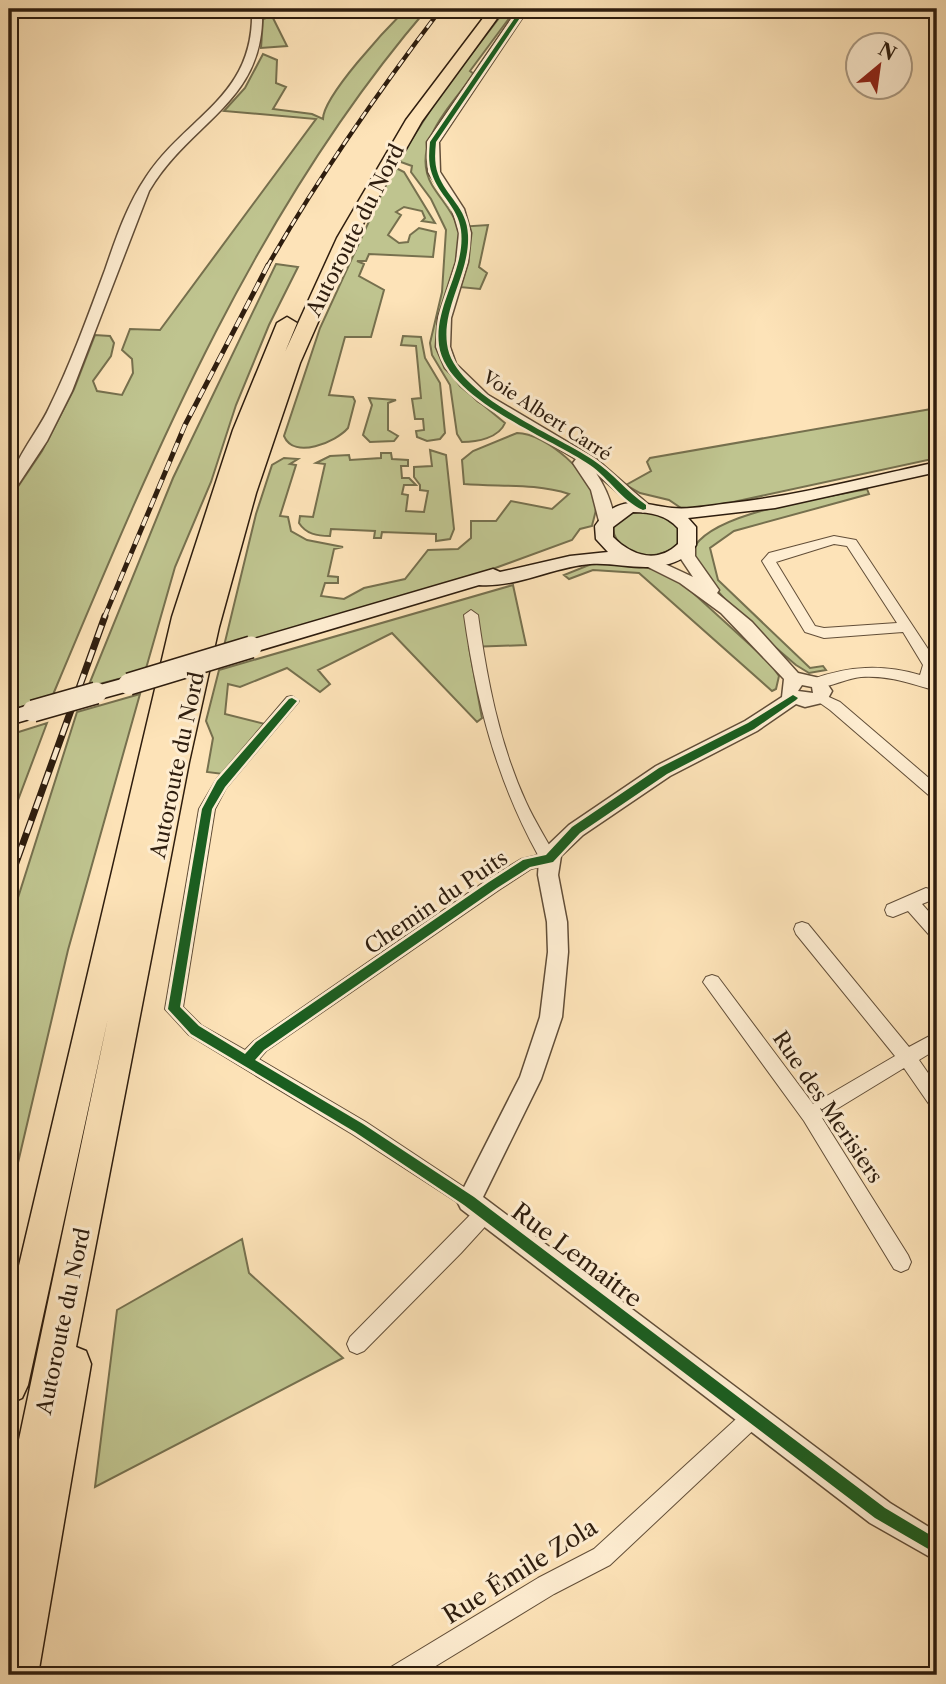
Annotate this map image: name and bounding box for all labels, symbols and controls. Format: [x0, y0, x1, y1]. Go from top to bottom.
north arrow [844, 32, 914, 102]
text: N [874, 38, 900, 66]
street label: Autoroute du Nord [300, 139, 409, 321]
street label: Voie Albert Carré [478, 366, 615, 466]
street label: Autoroute du Nord [145, 669, 209, 862]
street label: Chemin du Puits [360, 845, 512, 959]
street label: Rue des Merisiers [768, 1026, 888, 1188]
street label: Rue Lemaitre [506, 1197, 648, 1313]
street label: Autoroute du Nord [31, 1225, 95, 1418]
street label: Rue Émile Zola [438, 1512, 603, 1630]

